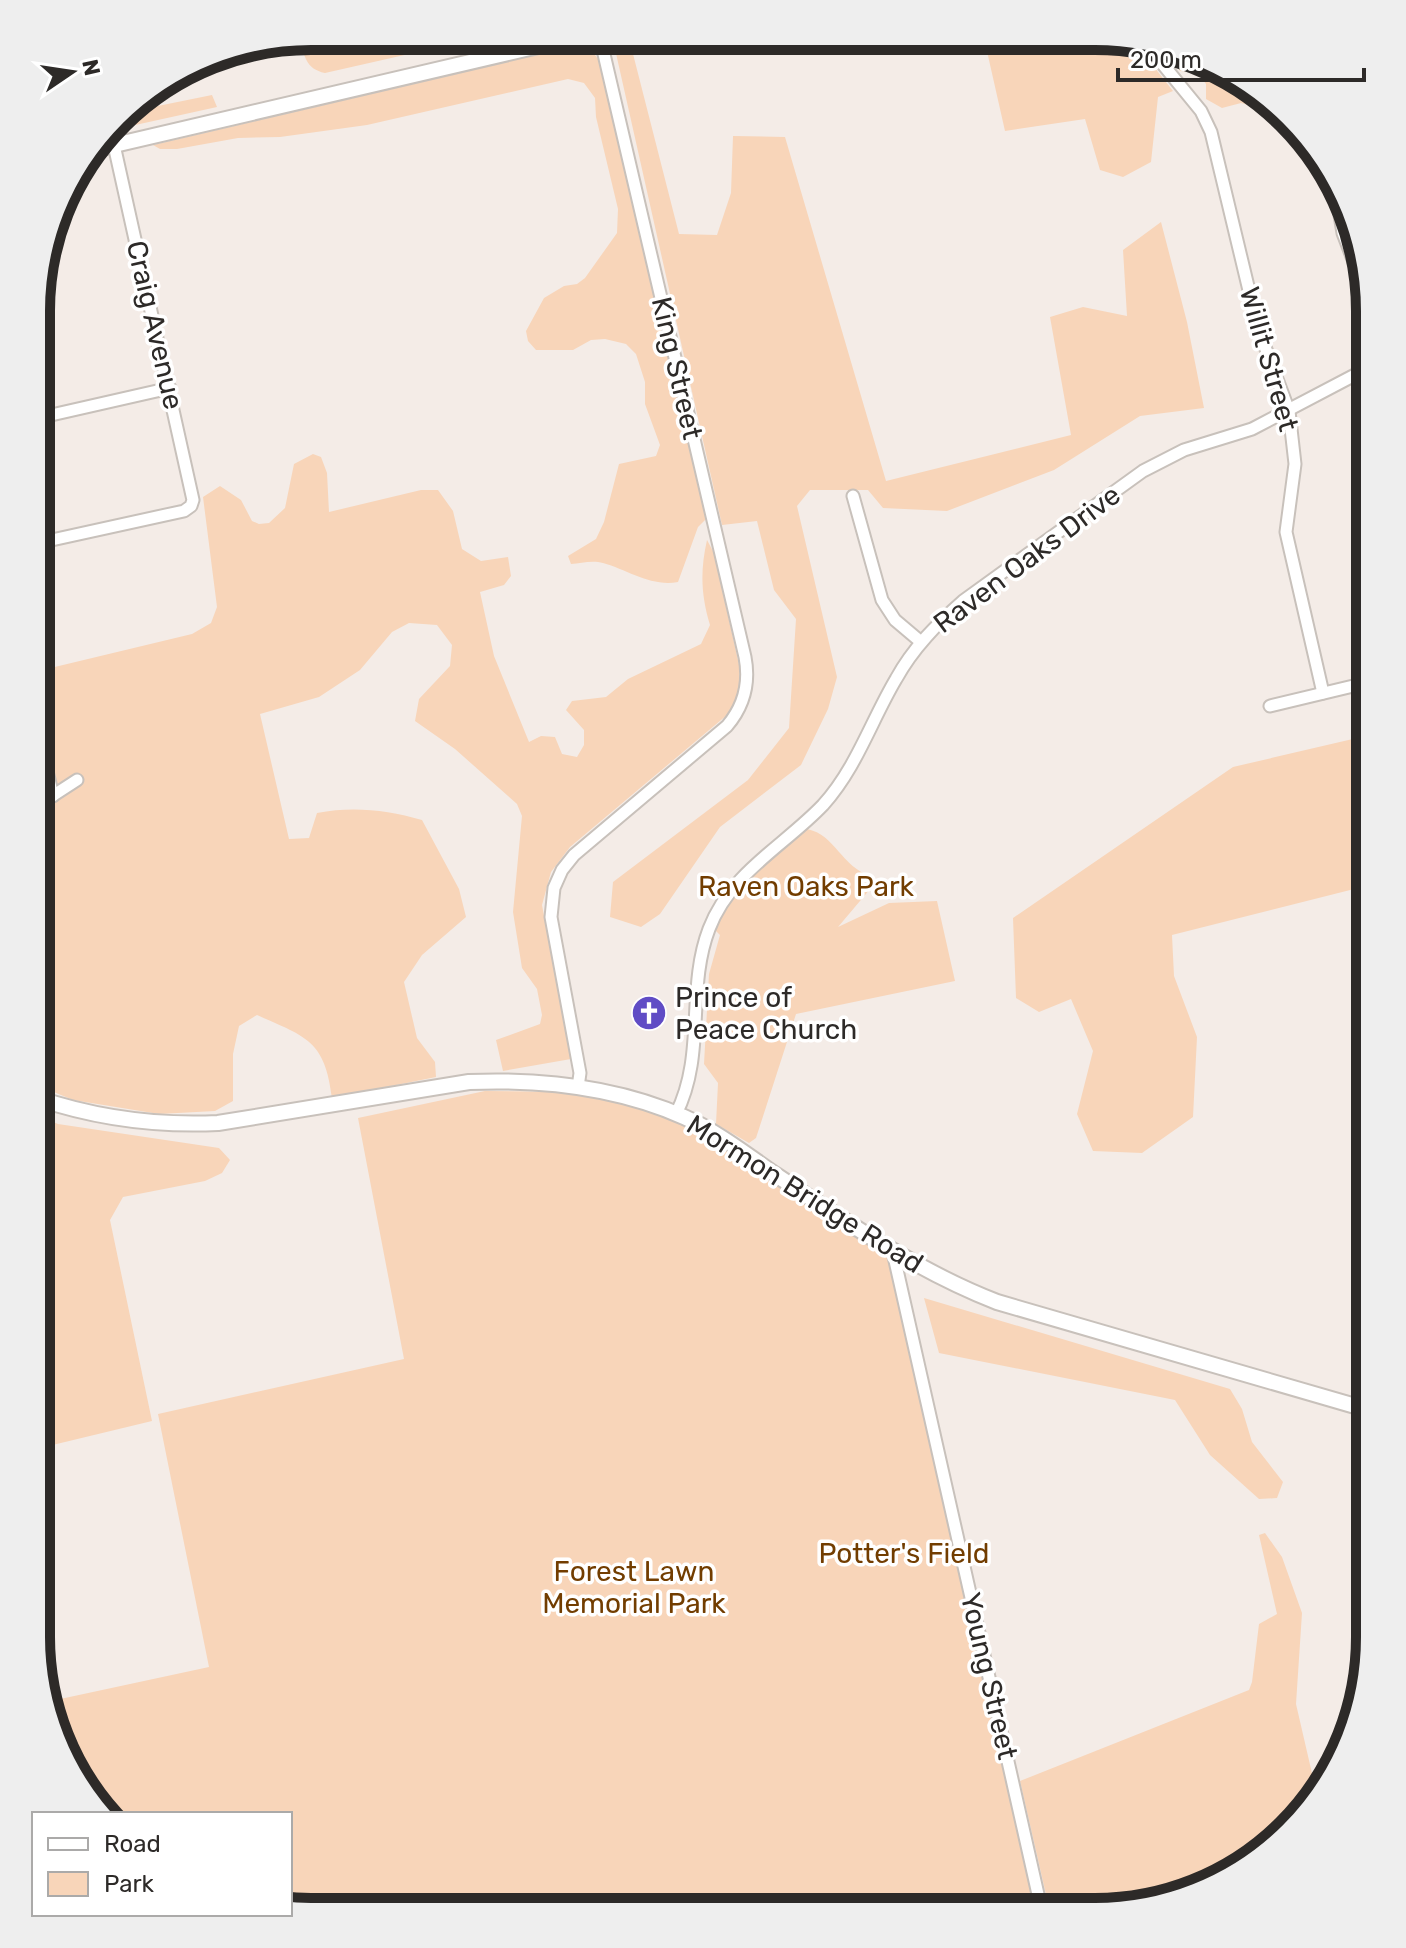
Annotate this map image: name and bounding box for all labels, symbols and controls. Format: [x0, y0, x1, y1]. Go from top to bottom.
north arrow [32, 32, 112, 112]
scale bar [1118, 32, 1364, 82]
text: 200 m [1130, 46, 1202, 74]
text: N [76, 57, 106, 78]
street label: Craig Avenue [120, 237, 190, 413]
street label: Willit Street [1233, 283, 1305, 435]
street label: King Street [645, 294, 709, 442]
street label: Raven Oaks Drive [927, 478, 1127, 640]
park label: Raven Oaks Park [698, 870, 915, 903]
place label: Prince of Peace Church [675, 981, 857, 1046]
church icon: Prince of Peace Church [630, 994, 668, 1032]
street label: Mormon Bridge Road [681, 1108, 929, 1280]
park label: Potter's Field [819, 1537, 989, 1570]
park label: Forest Lawn Memorial Park [542, 1555, 726, 1620]
street label: Young Street [954, 1589, 1024, 1763]
legend [32, 1812, 292, 1916]
text: Road [104, 1830, 161, 1858]
text: Park [104, 1870, 155, 1898]

